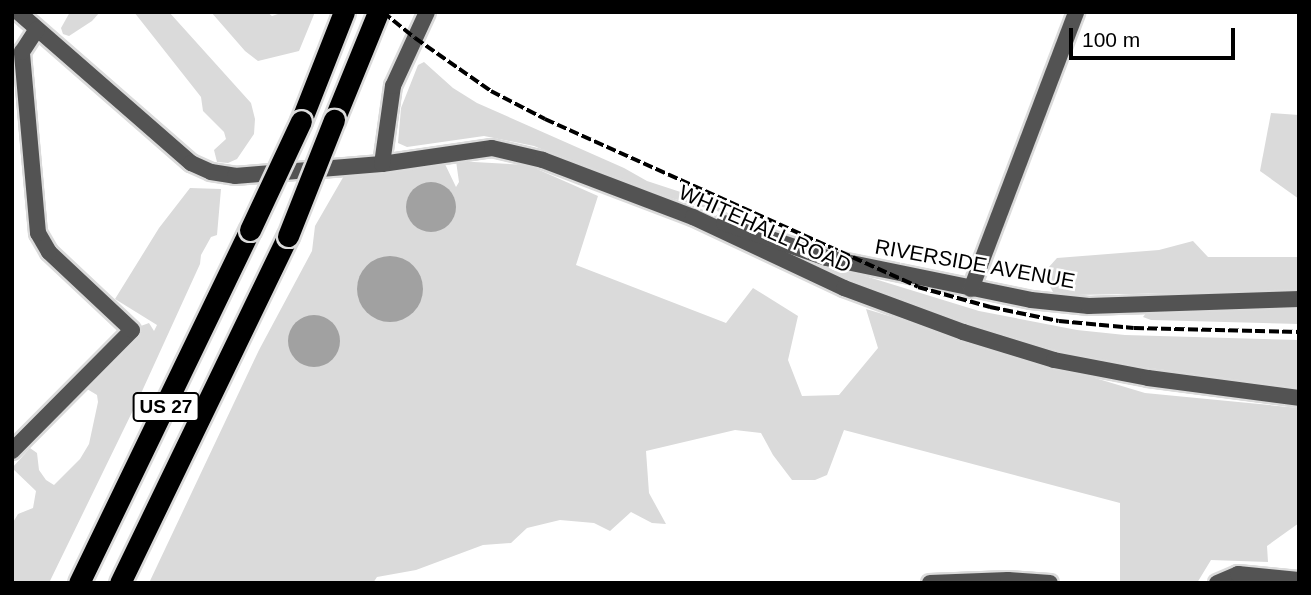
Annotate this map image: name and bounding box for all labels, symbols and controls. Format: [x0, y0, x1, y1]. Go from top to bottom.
scale bar [1073, 14, 1239, 58]
text: 100 m [1082, 28, 1140, 51]
street label: WHITEHALL ROAD [675, 180, 855, 278]
street label: RIVERSIDE AVENUE [872, 234, 1078, 294]
road number: US 27 [131, 392, 201, 422]

